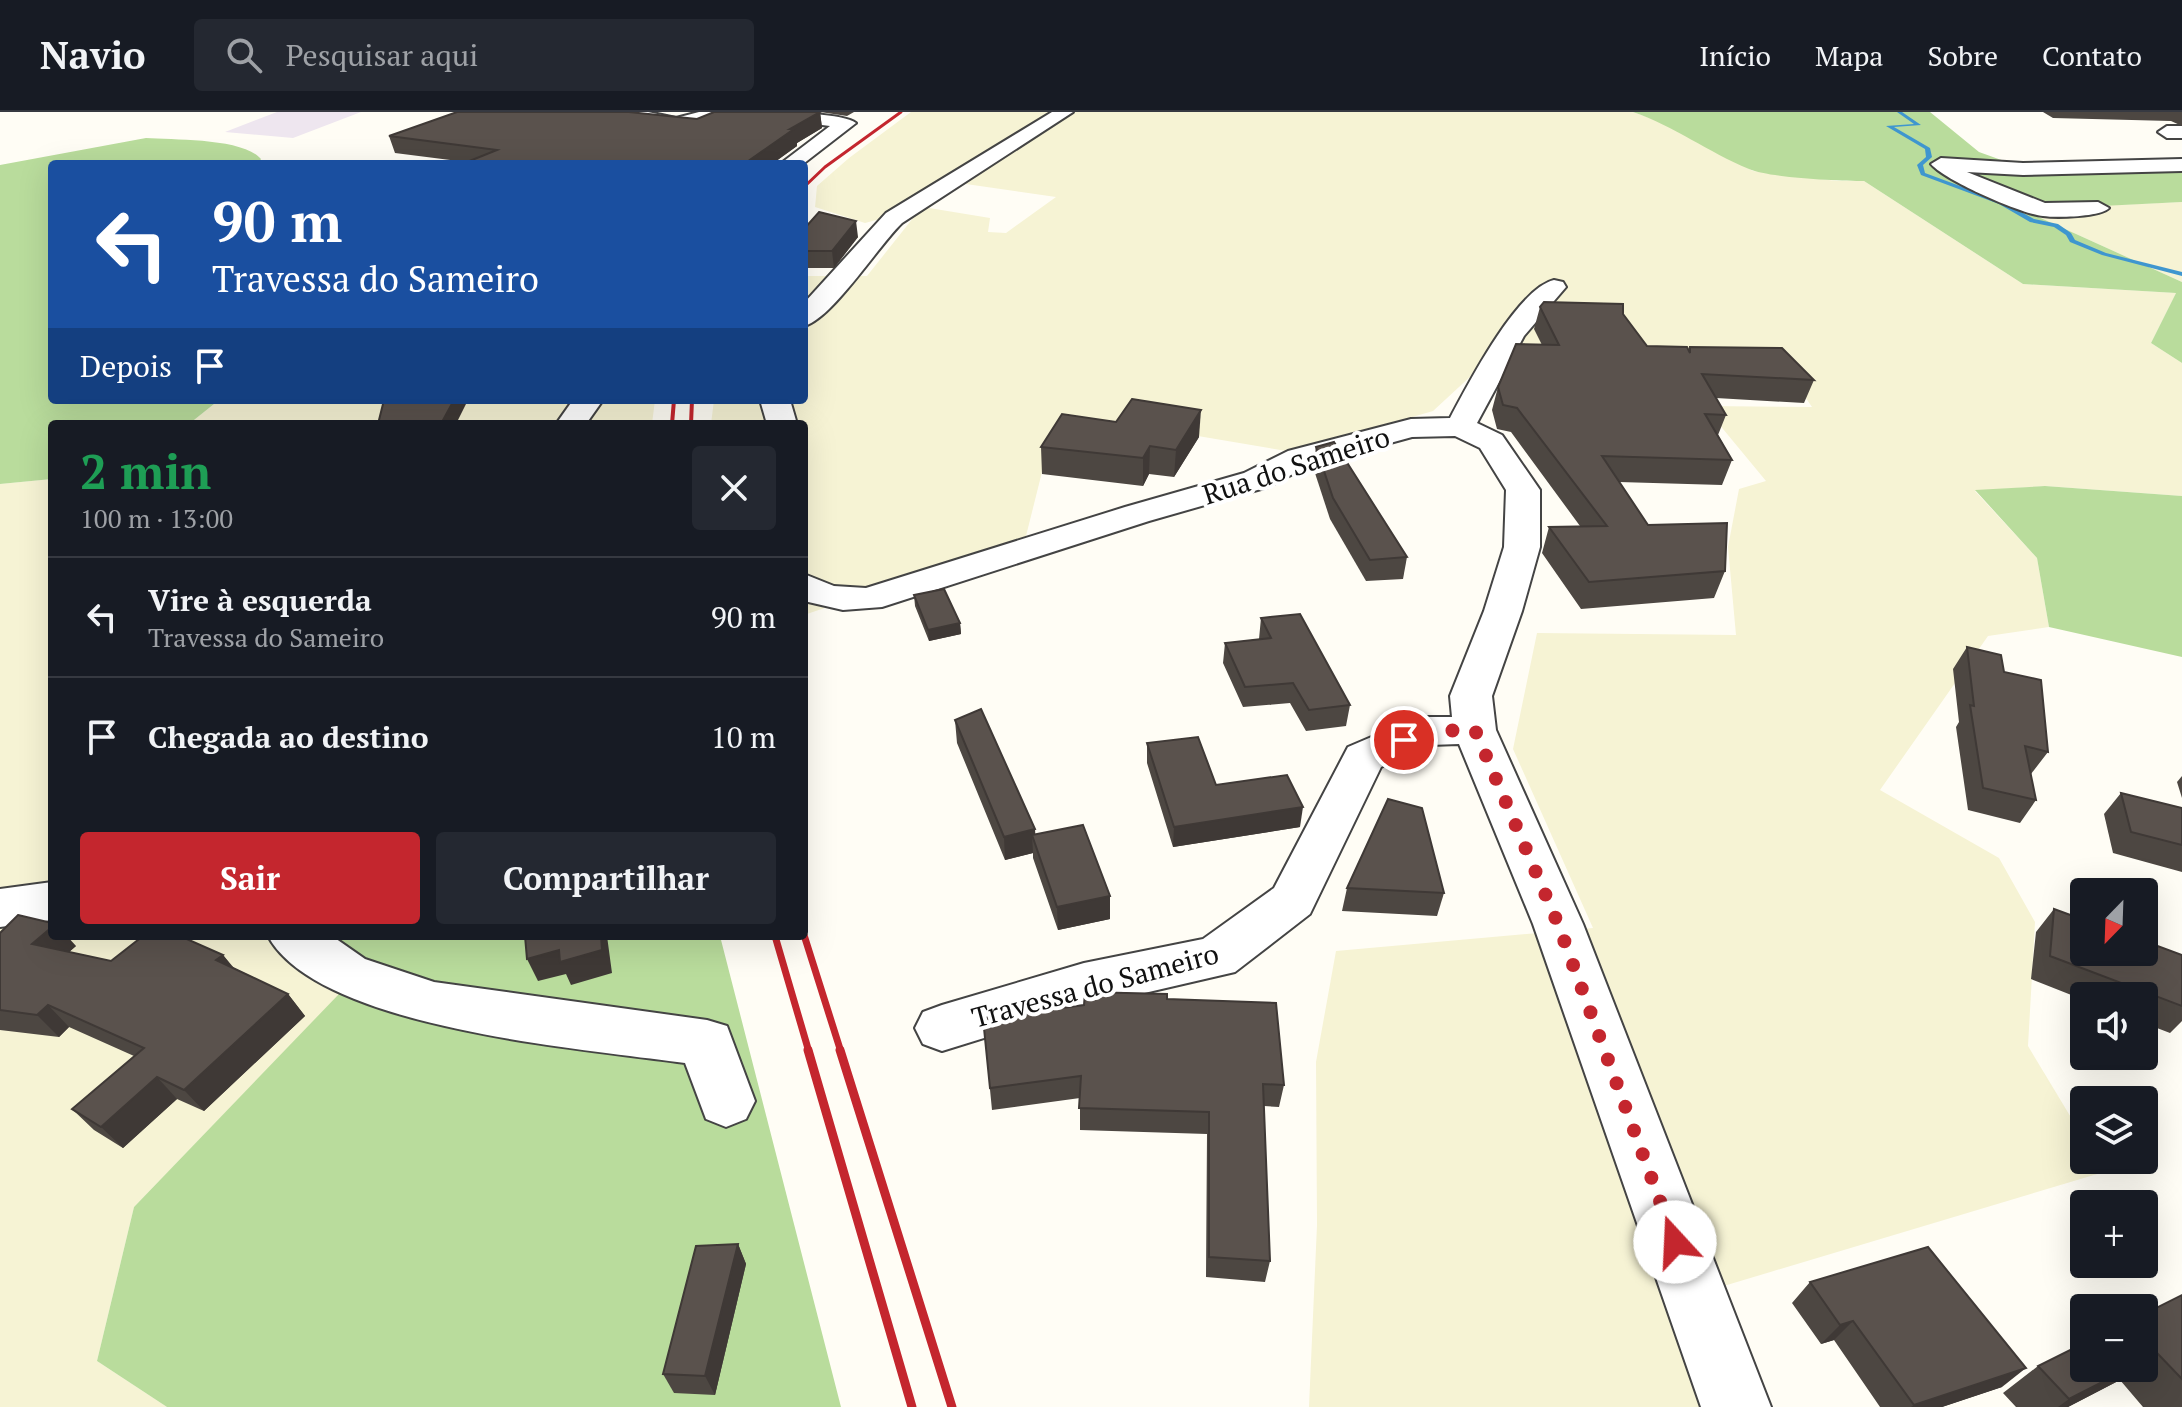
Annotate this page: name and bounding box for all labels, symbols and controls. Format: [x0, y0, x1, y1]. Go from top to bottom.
search box [194, 19, 754, 91]
text: Navio [40, 30, 146, 80]
icon: search [222, 33, 266, 77]
text: Pesquisar aqui [286, 35, 478, 75]
text: Início [1699, 37, 1771, 74]
text: Mapa [1815, 37, 1884, 74]
text: Sobre [1928, 37, 1998, 74]
text: Contato [2042, 37, 2142, 74]
text: 90 m [212, 184, 342, 258]
icon: left [80, 192, 184, 296]
text: Travessa do Sameiro [212, 255, 539, 302]
icon: arrive [188, 344, 232, 388]
text: Depois [80, 346, 172, 386]
street label: Rua do Sameiro [1198, 417, 1394, 513]
text: 2 min [80, 439, 211, 503]
button: close [692, 446, 776, 530]
text: 100 m · 13:00 [80, 501, 233, 535]
text: Vire à esquerda [148, 580, 372, 620]
icon: left [80, 595, 124, 639]
text: 90 m [711, 597, 776, 637]
text: Travessa do Sameiro [148, 620, 384, 654]
pin [1370, 706, 1438, 774]
icon: arrive [80, 715, 124, 759]
text: Chegada ao destino [148, 717, 429, 757]
text: 10 m [711, 717, 776, 757]
icon: arrive [1382, 718, 1426, 762]
button: Sair [80, 832, 420, 924]
button: Compartilhar [436, 832, 776, 924]
north arrow [2070, 878, 2158, 966]
map controls [2070, 878, 2158, 1382]
street label: Travessa do Sameiro [967, 934, 1223, 1036]
button: sound [2070, 982, 2158, 1070]
button: layers [2070, 1086, 2158, 1174]
button: + [2070, 1190, 2158, 1278]
position arrow [1633, 1200, 1717, 1284]
button: − [2070, 1294, 2158, 1382]

